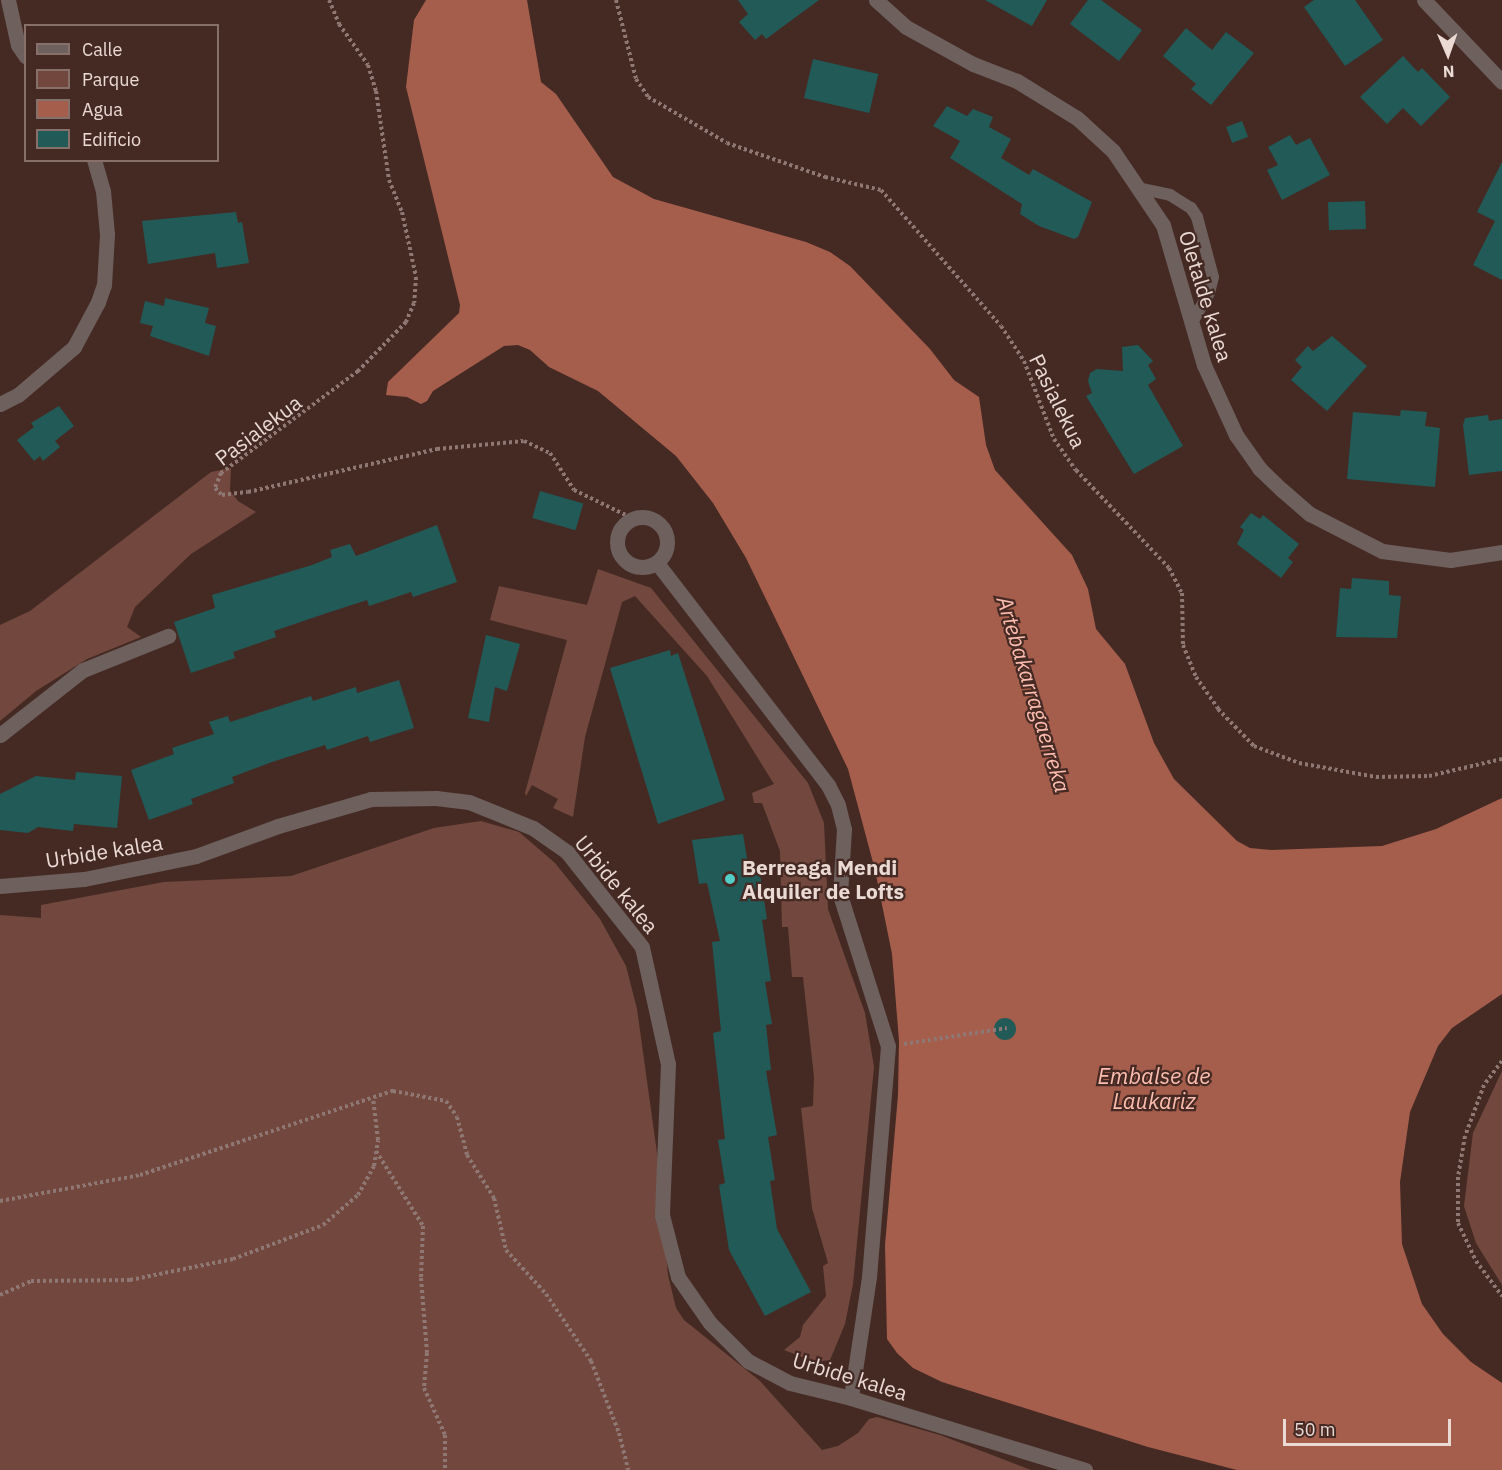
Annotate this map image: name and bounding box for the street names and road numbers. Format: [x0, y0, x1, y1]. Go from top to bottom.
street label: Oletalde kalea [1174, 227, 1238, 365]
street label: Pasialekua [1024, 350, 1092, 452]
street label: Pasialekua [210, 389, 306, 471]
street label: Urbide kalea [43, 829, 165, 873]
street label: Urbide kalea [570, 830, 664, 938]
street label: Urbide kalea [790, 1347, 910, 1405]

